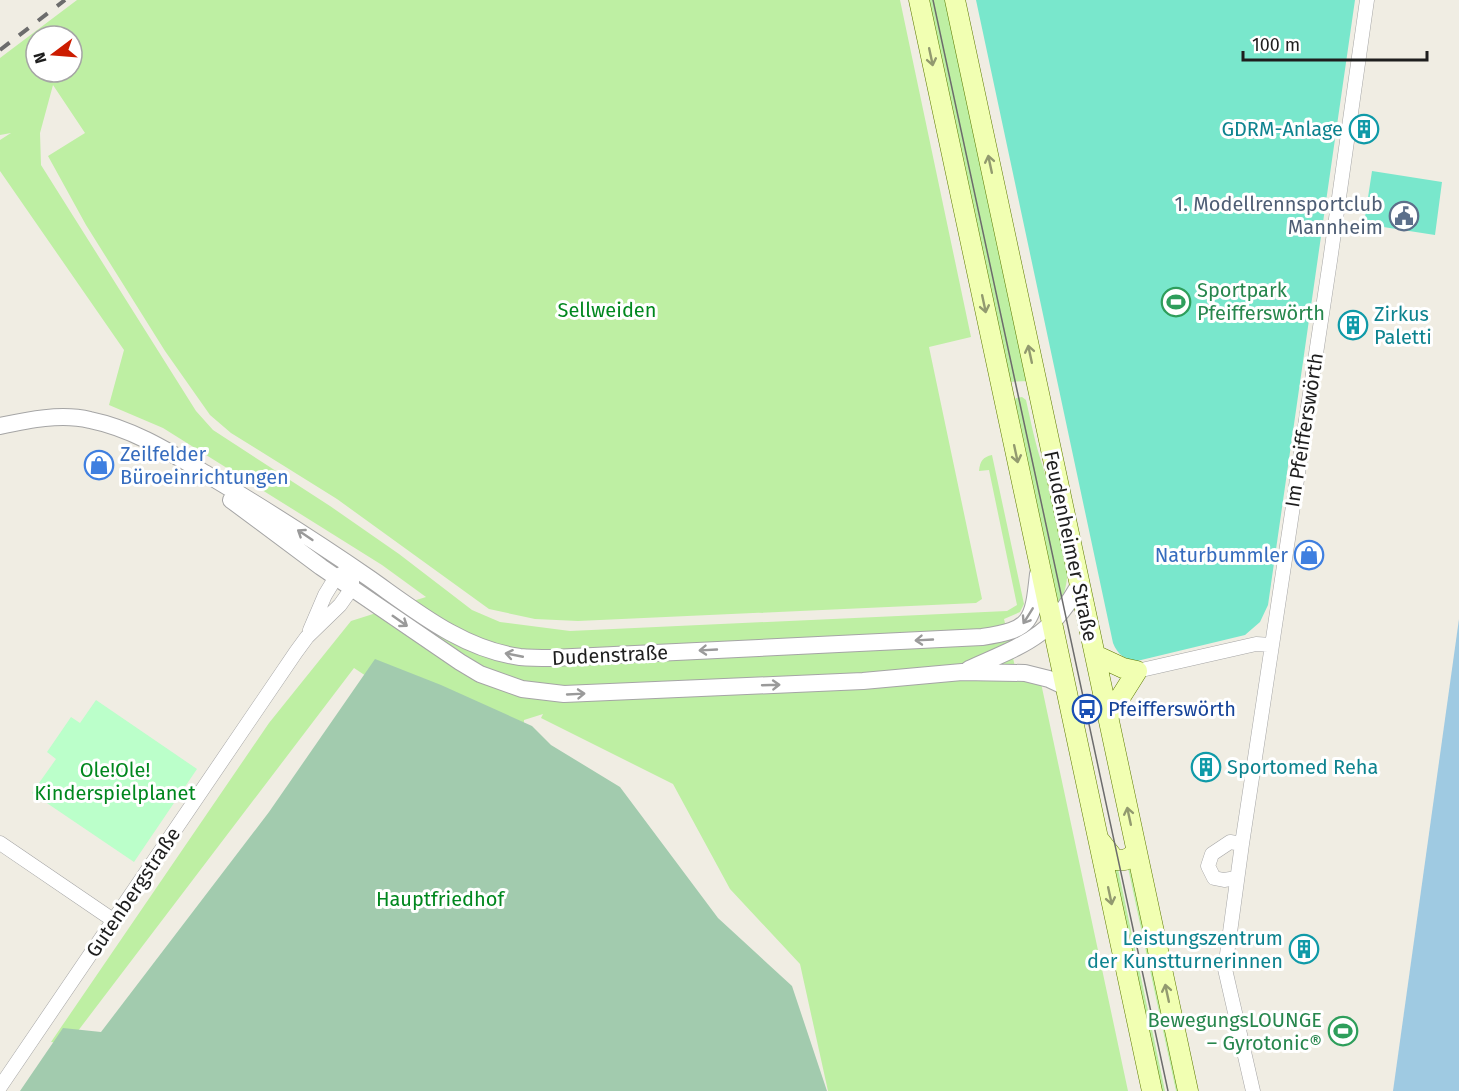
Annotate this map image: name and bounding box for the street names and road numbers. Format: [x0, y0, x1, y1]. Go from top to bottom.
street label: Im Pfeifferswörth [1280, 351, 1328, 509]
street label: Feudenheimer Straße [1039, 448, 1103, 644]
street label: Dudenstraße [551, 640, 669, 670]
street label: Gutenbergstraße [81, 822, 185, 962]

